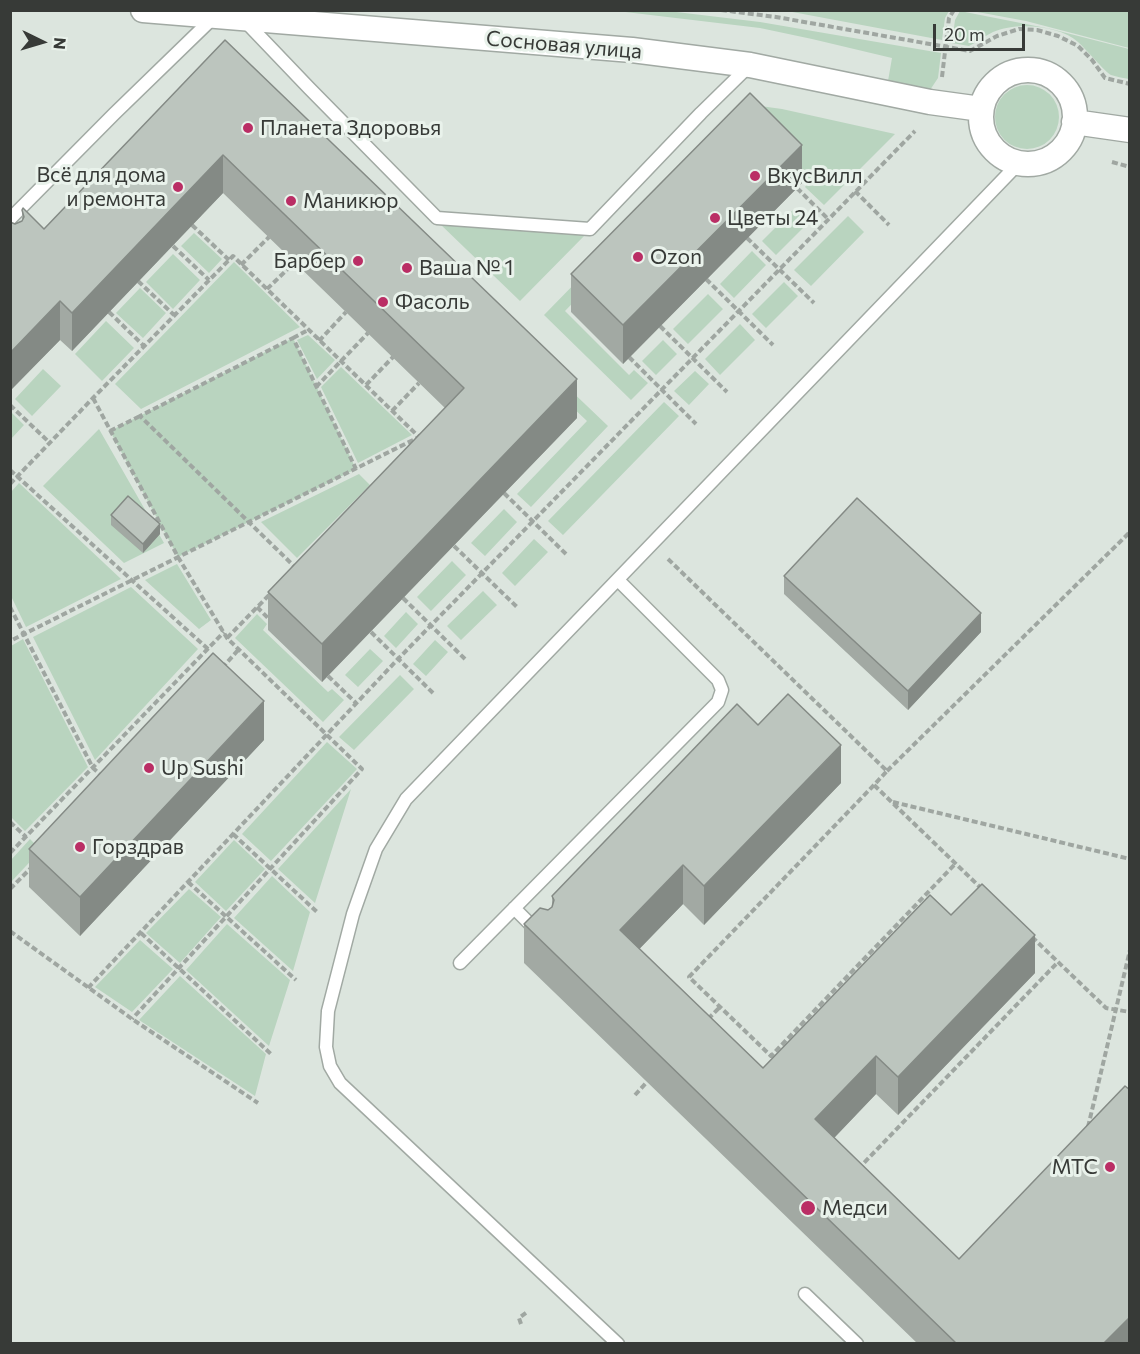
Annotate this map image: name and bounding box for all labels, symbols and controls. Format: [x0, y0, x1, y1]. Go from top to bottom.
north arrow [12, 12, 72, 72]
scale bar [936, 12, 1028, 50]
text: 20 m [944, 23, 985, 45]
street label: Сосновая улица [485, 26, 643, 64]
text: N [50, 37, 70, 50]
place label: Планета Здоровья [260, 115, 441, 141]
marker: Планета Здоровья [241, 121, 255, 135]
place label: Всё для дома и ремонта [36, 162, 166, 212]
place label: ВкусВилл [767, 163, 863, 189]
marker: ВкусВилл [748, 169, 762, 183]
marker: Всё для дома и ремонта [171, 180, 185, 194]
place label: Маникюр [303, 188, 399, 214]
marker: Маникюр [284, 194, 298, 208]
place label: Цветы 24 [727, 205, 818, 231]
marker: Цветы 24 [708, 211, 722, 225]
place label: Ozon [650, 244, 702, 270]
place label: Барбер [274, 248, 346, 274]
marker: Ozon [631, 250, 645, 264]
marker: Барбер [351, 254, 365, 268]
place label: Ваша № 1 [419, 255, 513, 281]
marker: Ваша № 1 [400, 261, 414, 275]
place label: Фасоль [395, 289, 470, 315]
marker: Фасоль [376, 295, 390, 309]
place label: Up Sushi [161, 755, 244, 781]
marker: Up Sushi [142, 761, 156, 775]
place label: Горздрав [92, 834, 184, 860]
marker: Горздрав [73, 840, 87, 854]
place label: МТС [1051, 1154, 1098, 1180]
marker: МТС [1103, 1160, 1117, 1174]
place label: Медси [822, 1195, 888, 1221]
marker: Медси [799, 1199, 817, 1217]

